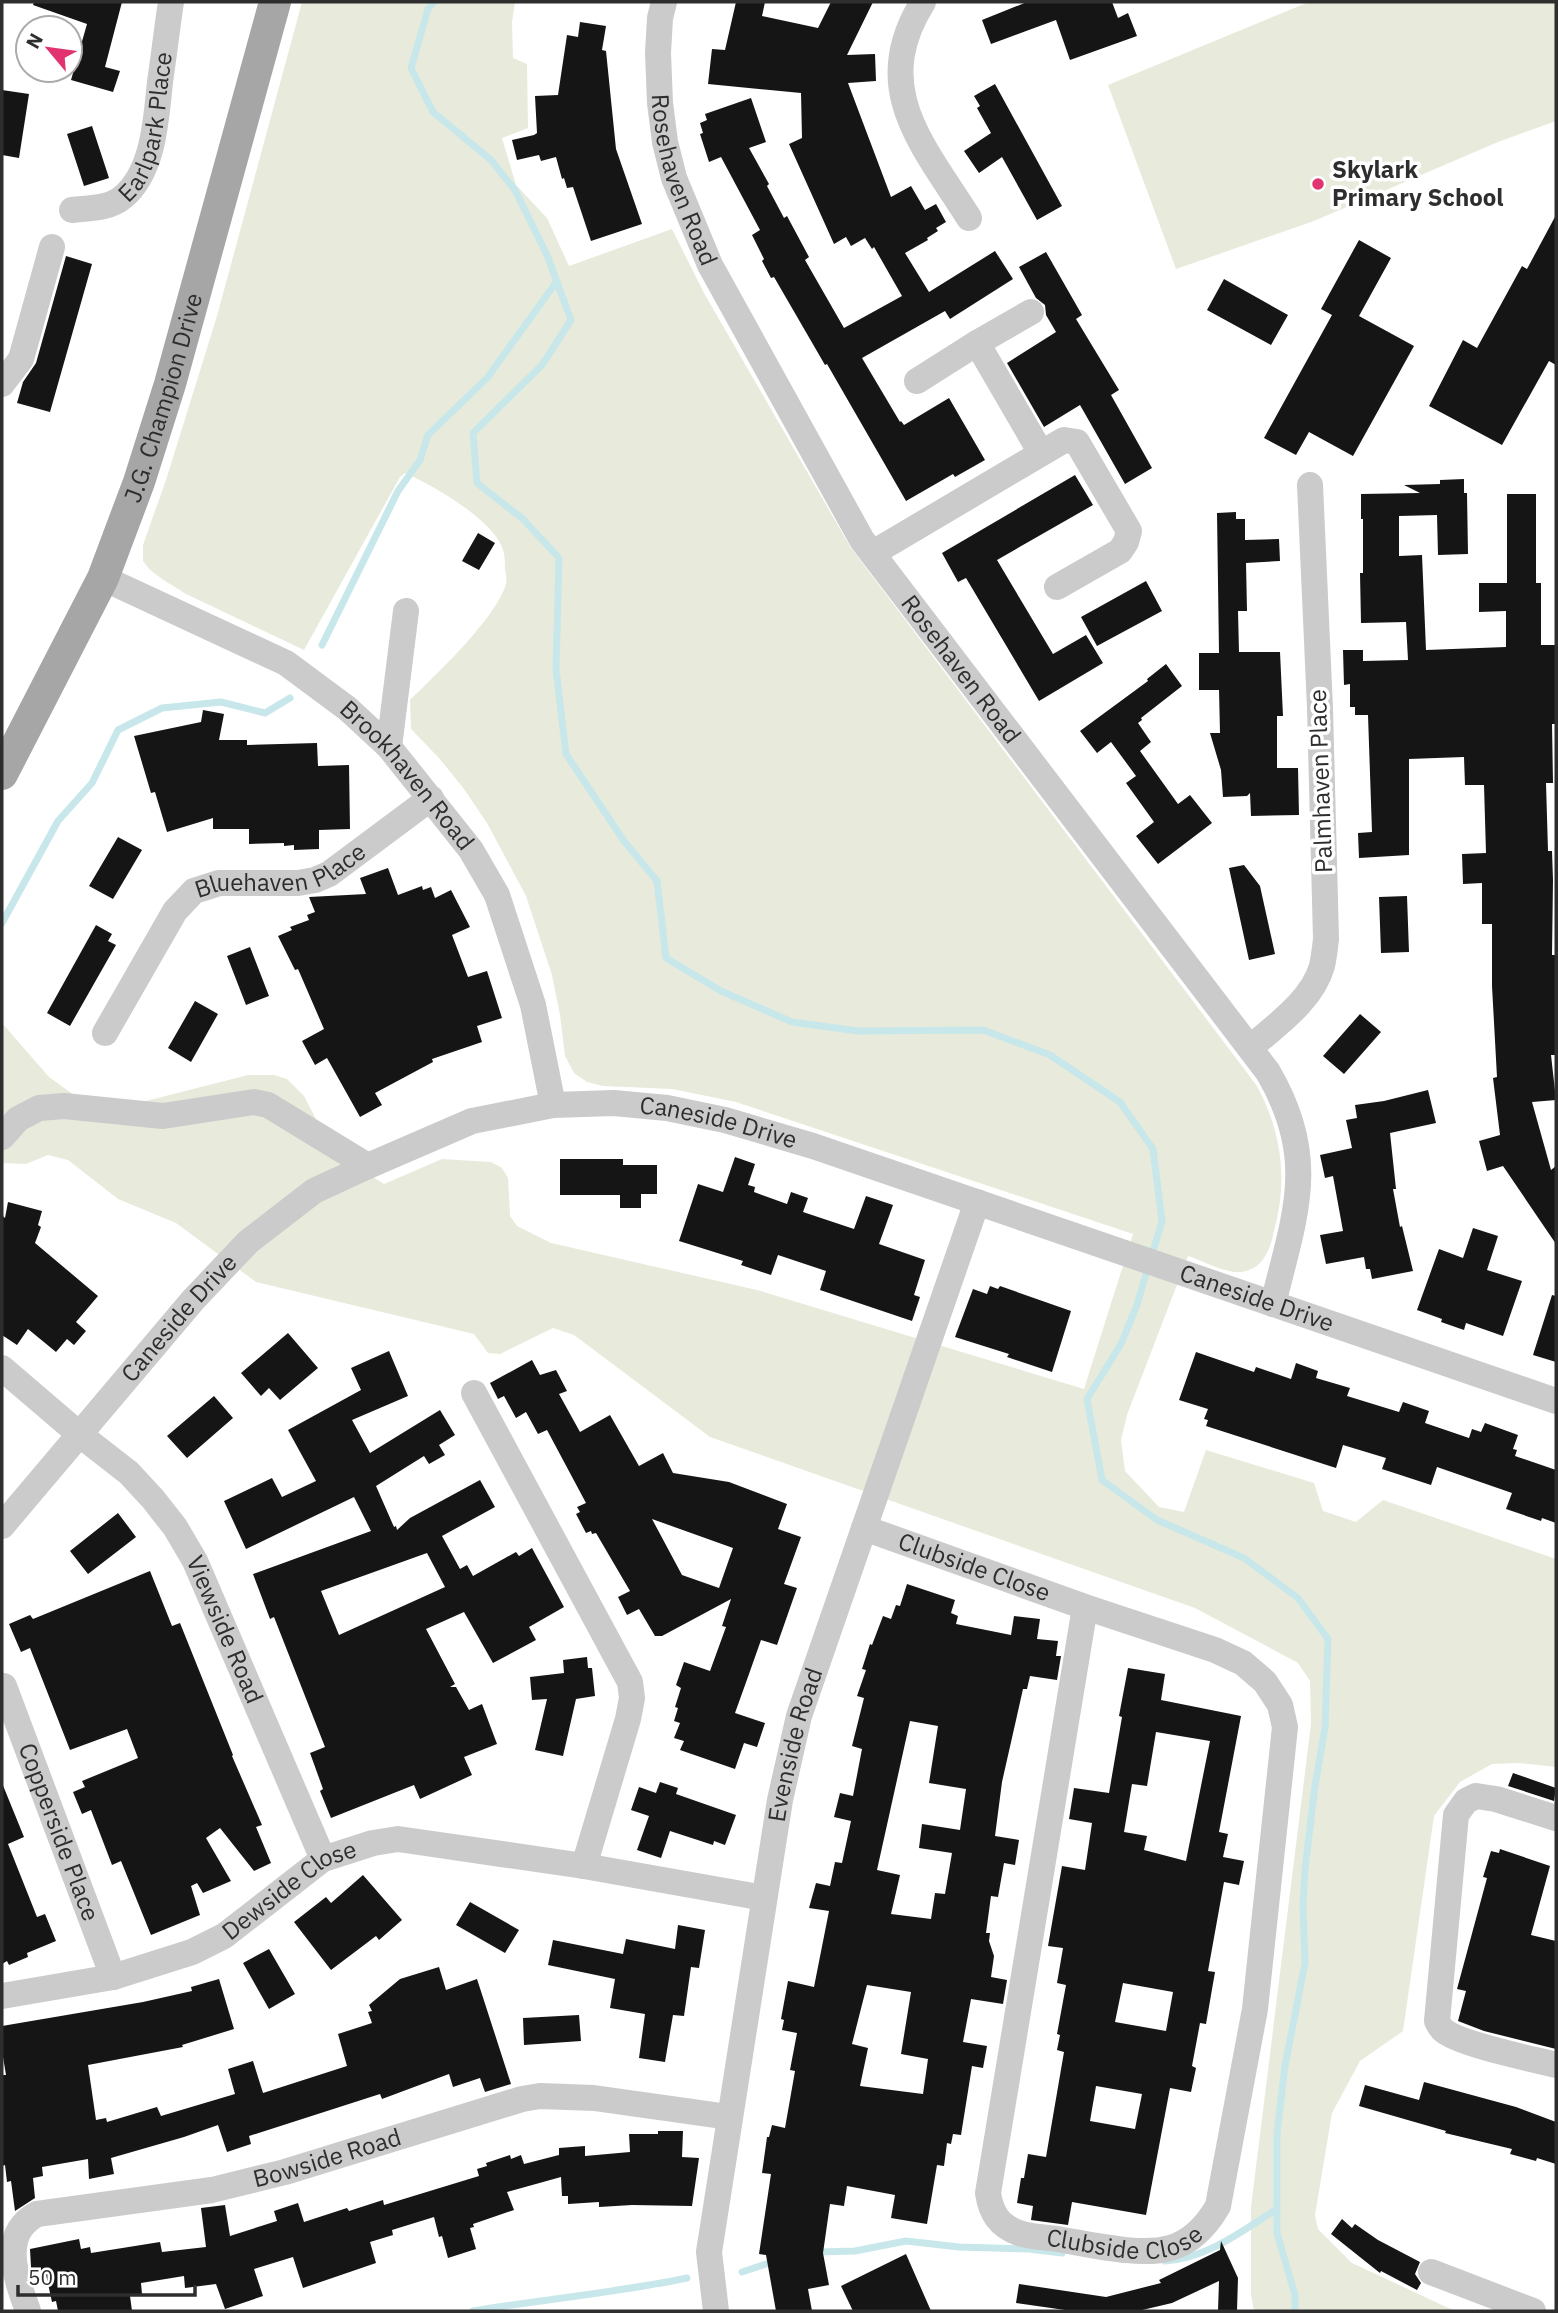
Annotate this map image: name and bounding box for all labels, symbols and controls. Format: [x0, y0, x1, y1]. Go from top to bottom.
north arrow [14, 14, 84, 84]
text: N [20, 29, 48, 53]
street label: Earlpark Place [110, 50, 179, 208]
street label: Rosehaven Road [645, 93, 725, 270]
place label: Skylark Primary School [1332, 153, 1504, 213]
marker: Skylark Primary School [1310, 176, 1326, 192]
street label: J.G. Champion Drive [116, 289, 209, 507]
street label: Rosehaven Road [894, 588, 1028, 749]
street label: Palmhaven Place [1301, 689, 1339, 874]
street label: Brookhaven Road [334, 693, 482, 856]
street label: Bluehaven Place [190, 835, 372, 905]
street label: Caneside Drive [638, 1089, 801, 1155]
street label: Caneside Drive [113, 1247, 243, 1389]
street label: Caneside Drive [1176, 1256, 1338, 1339]
street label: Clubside Close [894, 1525, 1055, 1608]
street label: Viewside Road [180, 1550, 271, 1708]
street label: Evenside Road [760, 1663, 830, 1824]
street label: Copperside Place [12, 1738, 108, 1925]
street label: Dewside Close [215, 1832, 360, 1947]
street label: Bowside Road [250, 2120, 405, 2194]
street label: Clubside Close [1045, 2218, 1209, 2266]
scale bar [18, 2254, 194, 2298]
text: 50 m [28, 2263, 77, 2291]

